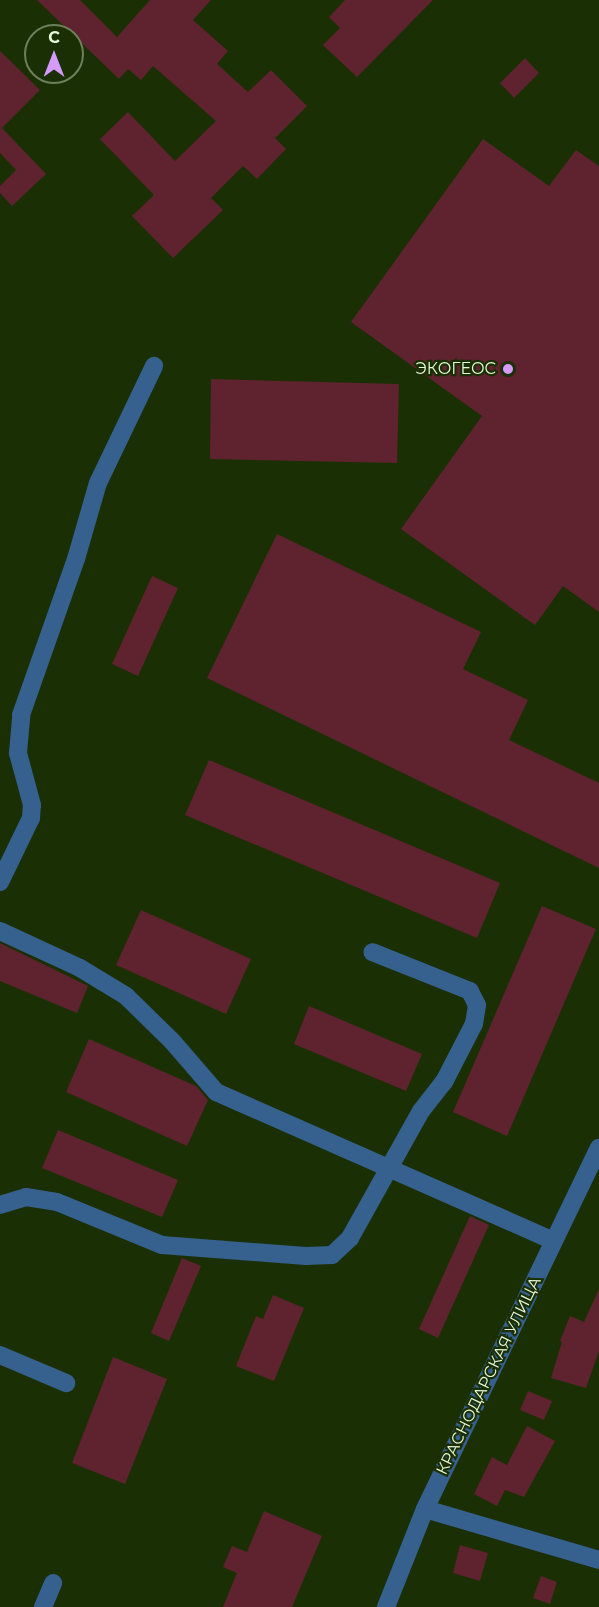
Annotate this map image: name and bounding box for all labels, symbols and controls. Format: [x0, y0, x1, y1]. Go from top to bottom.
north arrow [24, 24, 84, 84]
text: С [48, 28, 60, 47]
place label: ЭКОГЕОС [416, 359, 496, 379]
marker: ЭКОГЕОС [501, 362, 515, 376]
street label: КРАСНОДАРСКАЯ УЛИЦА [433, 1274, 545, 1478]

